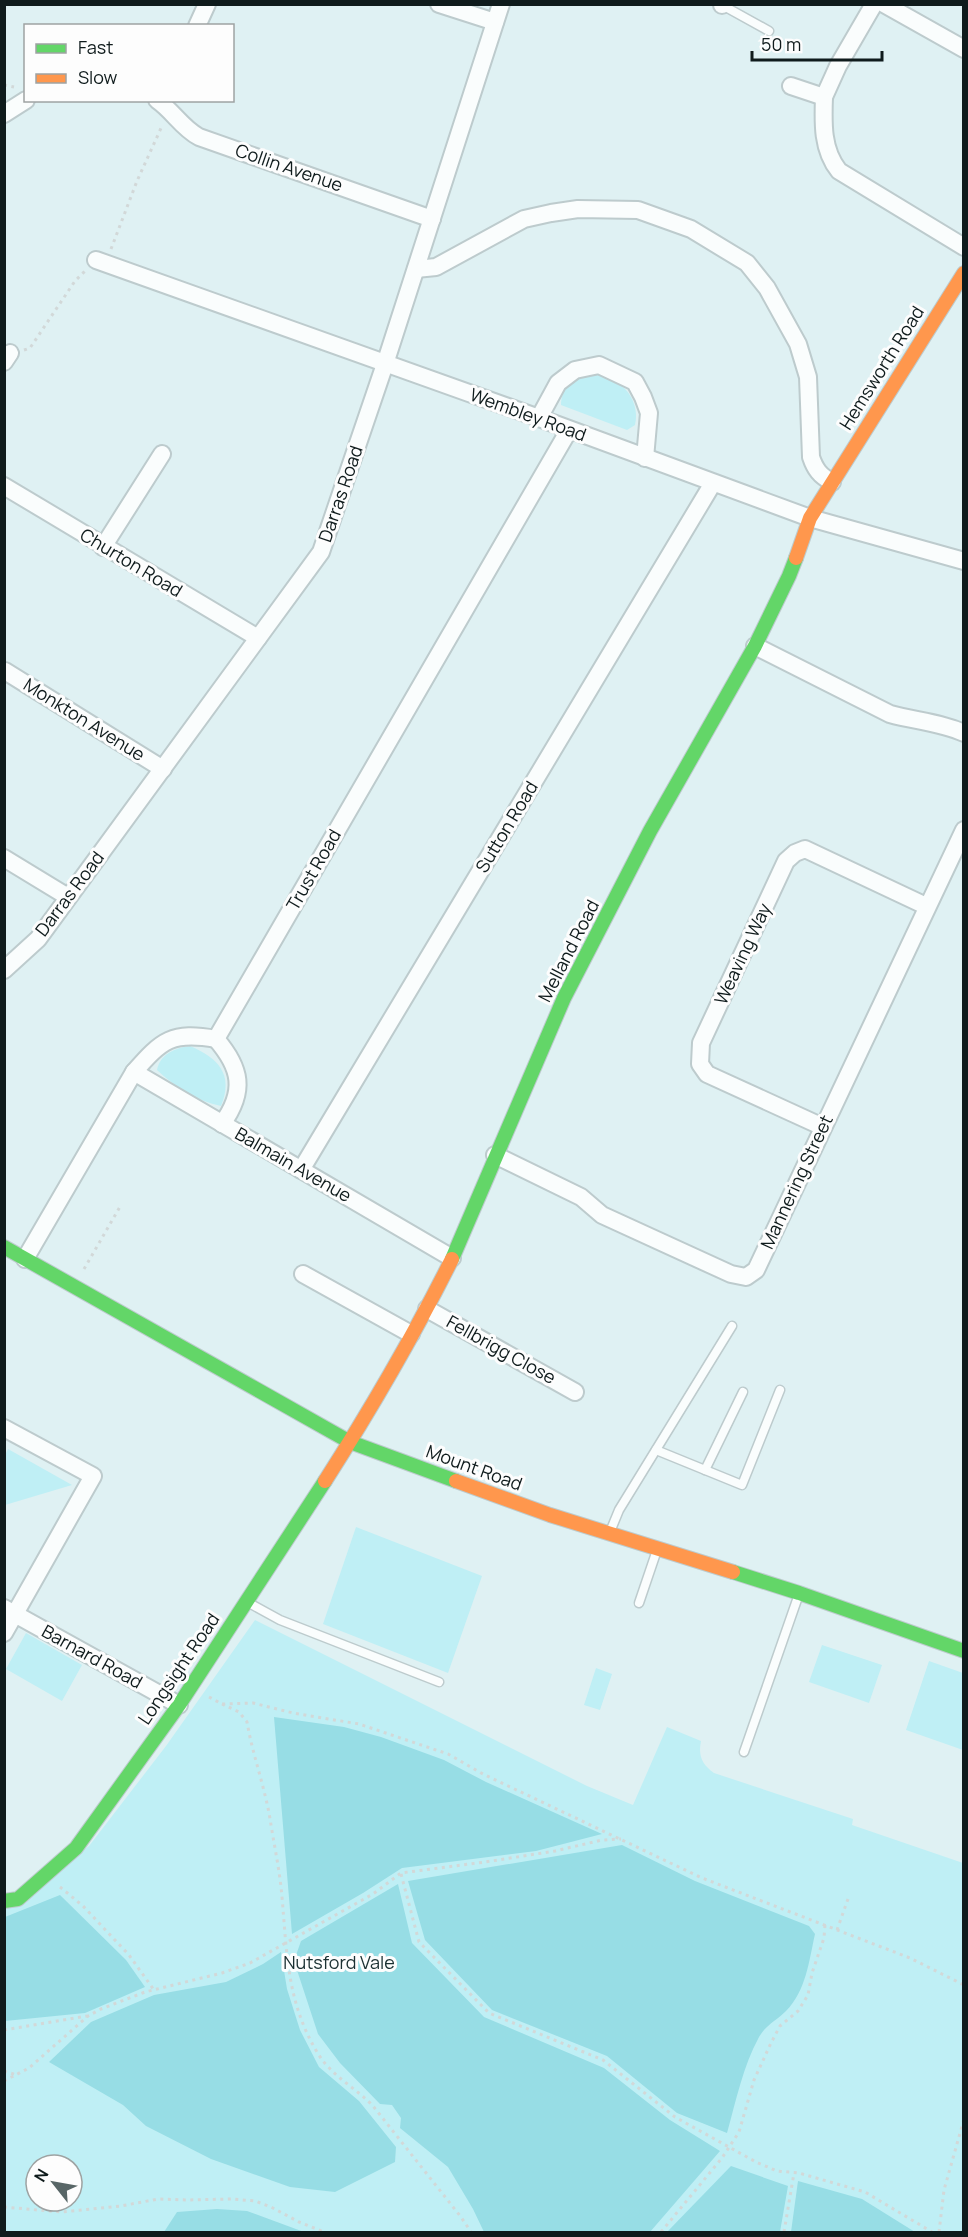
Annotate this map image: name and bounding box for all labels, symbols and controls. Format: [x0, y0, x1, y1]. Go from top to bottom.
legend [24, 24, 234, 102]
scale bar [752, 24, 882, 62]
text: 50 m [761, 32, 801, 56]
text: Fast [78, 35, 113, 59]
text: Slow [78, 65, 118, 89]
street label: Collin Avenue [232, 137, 346, 197]
street label: Hemsworth Road [833, 301, 929, 434]
street label: Wembley Road [467, 382, 590, 446]
street label: Darras Road [312, 442, 368, 545]
street label: Churton Road [76, 522, 187, 602]
street label: Monkton Avenue [19, 672, 150, 766]
street label: Sutton Road [469, 776, 543, 877]
street label: Trust Road [280, 825, 346, 914]
street label: Darras Road [29, 846, 109, 941]
street label: Melland Road [532, 895, 604, 1006]
street label: Weaving Way [708, 899, 776, 1008]
street label: Mannering Street [754, 1111, 838, 1253]
street label: Balmain Avenue [231, 1121, 356, 1207]
street label: Fellbrigg Close [442, 1309, 560, 1389]
street label: Mount Road [423, 1439, 526, 1496]
street label: Longsight Road [132, 1608, 224, 1729]
street label: Barnard Road [38, 1619, 147, 1694]
park label: Nutsford Vale [283, 1950, 395, 1974]
north arrow [24, 2153, 84, 2213]
text: N [29, 2165, 54, 2186]

